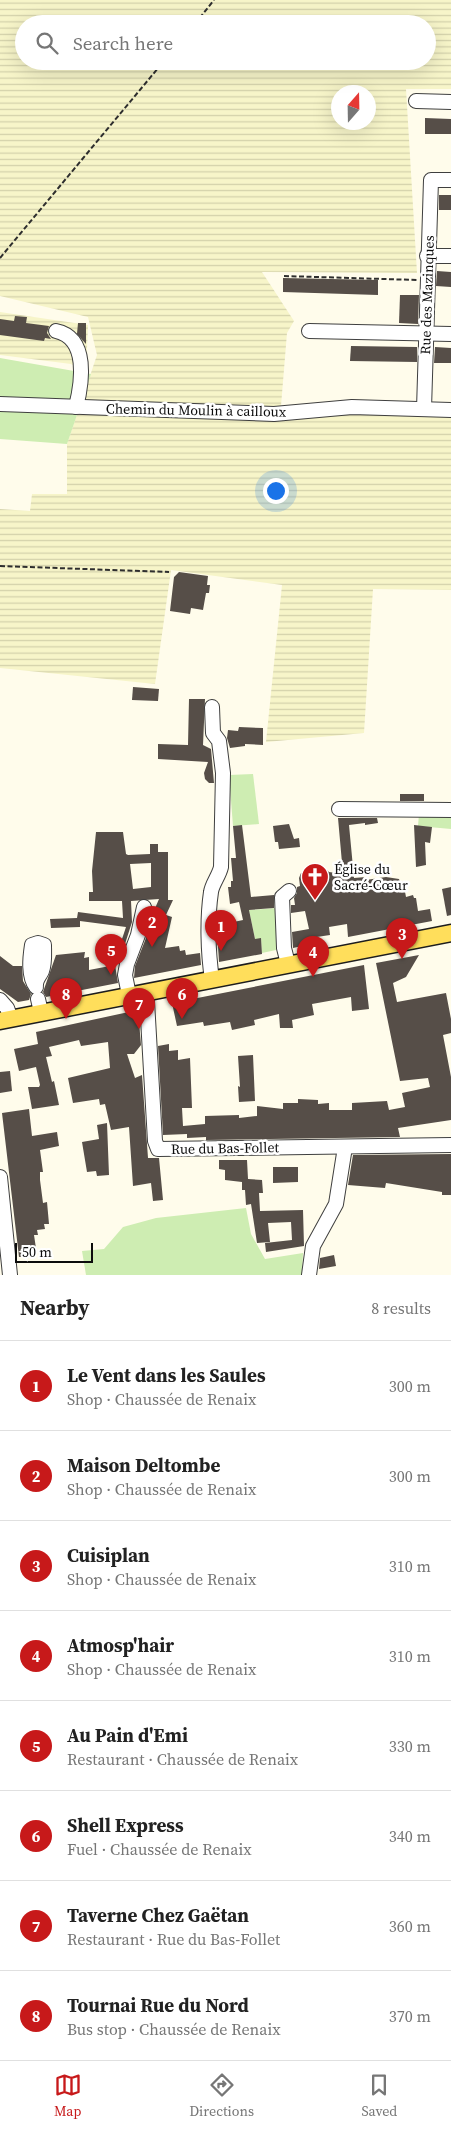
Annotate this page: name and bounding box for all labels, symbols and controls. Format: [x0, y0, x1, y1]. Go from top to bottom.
search box [15, 15, 436, 70]
icon: search [33, 29, 61, 57]
text: Search here [73, 30, 173, 56]
north arrow [331, 85, 376, 130]
street label: Rue des Mazinques [415, 235, 439, 355]
street label: Chemin du Moulin à cailloux [106, 398, 287, 422]
your location [263, 478, 289, 504]
place label: Église du Sacré-Cœur [334, 859, 408, 895]
church icon: Église du Sacré-Cœur [300, 862, 330, 901]
pin: 2 [136, 906, 168, 947]
pin: 1 [205, 910, 237, 951]
pin: 3 [386, 918, 418, 959]
pin: 5 [95, 934, 127, 975]
pin: 4 [297, 936, 329, 977]
pin: 8 [50, 978, 82, 1019]
pin: 6 [166, 978, 198, 1019]
pin: 7 [123, 988, 155, 1029]
street label: Rue du Bas-Follet [171, 1137, 280, 1159]
scale bar [15, 1240, 92, 1263]
text: 50 m [22, 1242, 52, 1262]
text: Nearby [20, 1293, 90, 1322]
text: 8 results [371, 1297, 431, 1319]
text: Le Vent dans les Saules [67, 1362, 266, 1388]
text: 1 [32, 1375, 40, 1397]
text: 300 m [389, 1375, 431, 1397]
text: Shop · Chaussée de Renaix [67, 1388, 256, 1410]
text: Maison Deltombe [67, 1452, 220, 1478]
text: 2 [32, 1465, 40, 1487]
text: 300 m [389, 1465, 431, 1487]
text: Shop · Chaussée de Renaix [67, 1478, 256, 1500]
text: Cuisiplan [67, 1542, 150, 1568]
text: 3 [32, 1555, 40, 1577]
text: 310 m [389, 1555, 431, 1577]
text: Shop · Chaussée de Renaix [67, 1568, 256, 1590]
text: Atmosp'hair [67, 1632, 174, 1658]
text: 4 [32, 1645, 40, 1667]
text: 310 m [389, 1645, 431, 1667]
text: Shop · Chaussée de Renaix [67, 1658, 256, 1680]
text: Au Pain d'Emi [67, 1722, 188, 1748]
text: 5 [32, 1735, 40, 1757]
text: 330 m [389, 1735, 431, 1757]
text: Restaurant · Chaussée de Renaix [67, 1748, 298, 1770]
text: Shell Express [67, 1812, 184, 1838]
text: 6 [32, 1825, 40, 1847]
text: 340 m [389, 1825, 431, 1847]
text: Fuel · Chaussée de Renaix [67, 1838, 252, 1860]
text: Taverne Chez Gaëtan [67, 1902, 249, 1928]
text: 7 [32, 1915, 40, 1937]
text: 360 m [389, 1915, 431, 1937]
text: Restaurant · Rue du Bas-Follet [67, 1928, 280, 1950]
text: Tournai Rue du Nord [67, 1992, 249, 2018]
text: 8 [32, 2005, 40, 2027]
text: 370 m [389, 2005, 431, 2027]
text: Bus stop · Chaussée de Renaix [67, 2018, 281, 2040]
tab: Map [54, 2071, 82, 2121]
tab: Directions [189, 2071, 254, 2121]
tab: Saved [361, 2071, 397, 2121]

